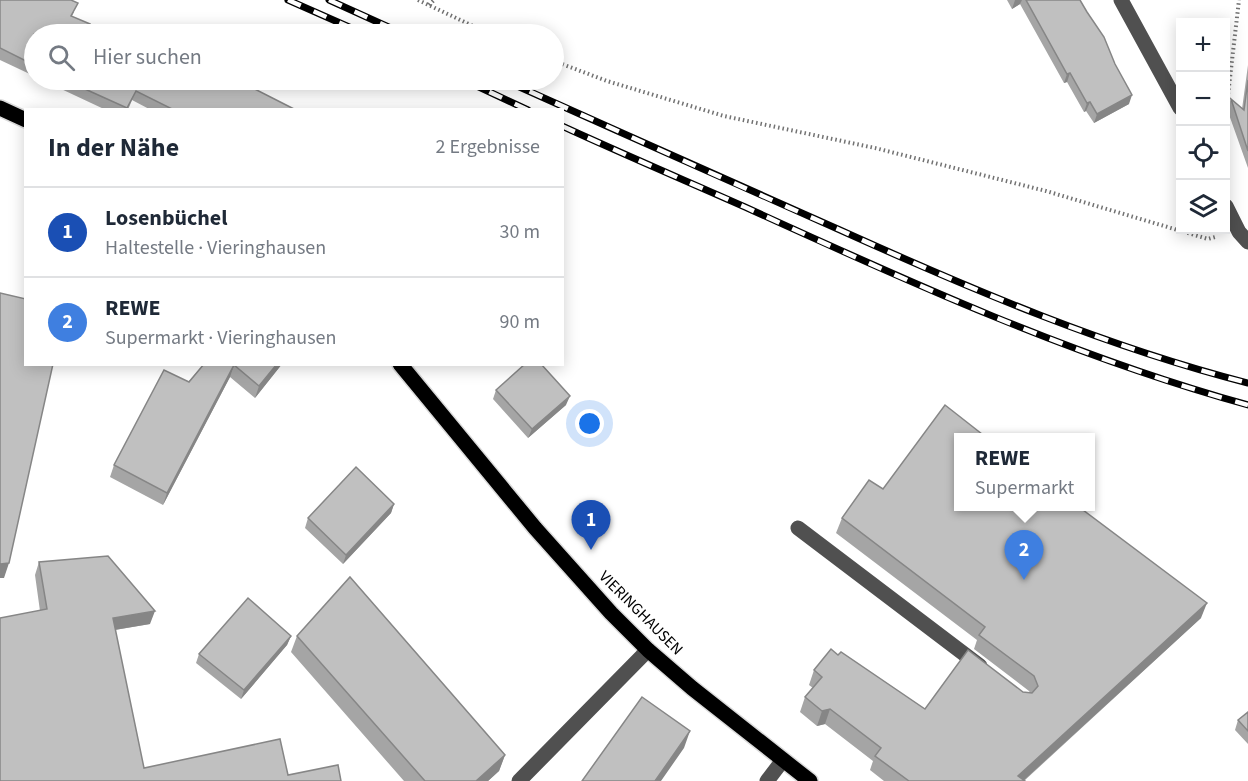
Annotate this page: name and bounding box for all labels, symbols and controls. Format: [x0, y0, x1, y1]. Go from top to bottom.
map controls [1176, 18, 1230, 234]
button: + [1176, 18, 1230, 72]
search box [24, 24, 564, 90]
icon: search [45, 41, 78, 74]
text: Hier suchen [93, 41, 202, 73]
button: − [1176, 72, 1230, 126]
button: locate [1176, 126, 1230, 180]
text: In der Nähe [48, 129, 179, 166]
text: 2 Ergebnisse [435, 133, 540, 161]
button: layers [1176, 180, 1230, 234]
text: Losenbüchel [105, 202, 228, 234]
text: 1 [62, 218, 73, 246]
text: 30 m [500, 218, 540, 246]
text: Haltestelle · Vieringhausen [105, 234, 326, 262]
text: REWE [105, 292, 160, 324]
text: 2 [62, 308, 73, 336]
text: 90 m [500, 308, 540, 336]
text: Supermarkt · Vieringhausen [105, 324, 336, 352]
your location [575, 409, 604, 438]
popup [954, 433, 1095, 511]
text: REWE [975, 442, 1030, 474]
text: Supermarkt [975, 474, 1074, 502]
pin: 1 [572, 500, 610, 550]
pin: 2 [1004, 530, 1044, 580]
street label: VIERINGHAUSEN [594, 566, 688, 660]

